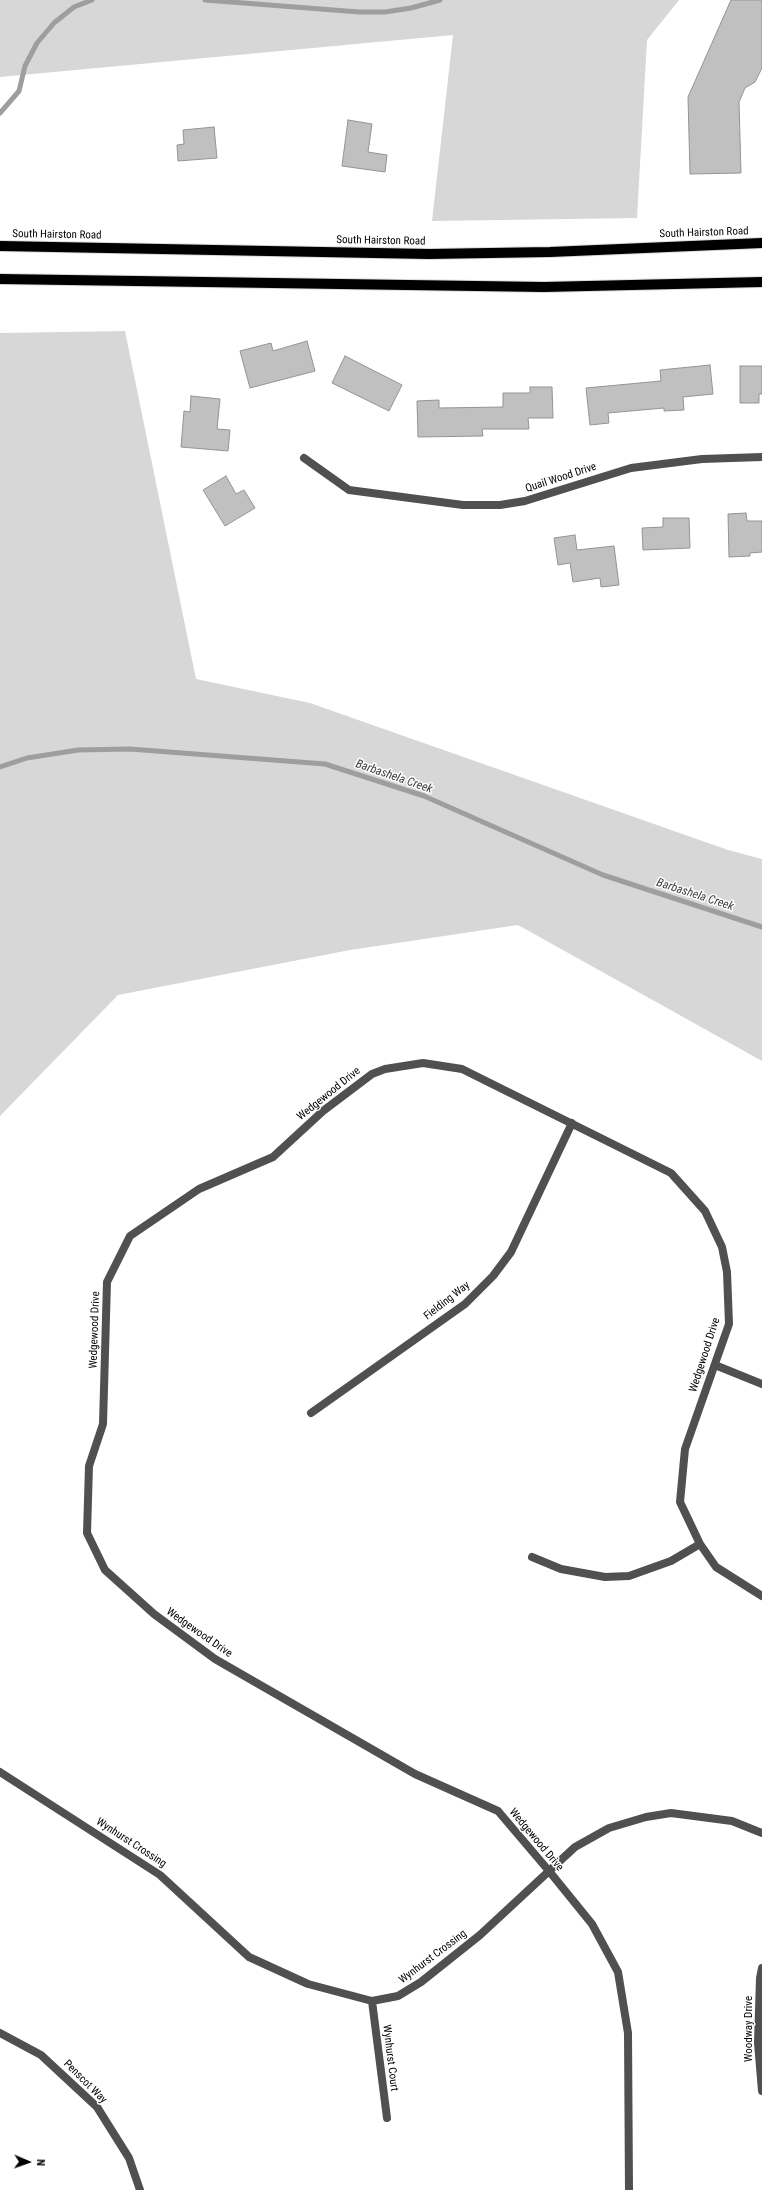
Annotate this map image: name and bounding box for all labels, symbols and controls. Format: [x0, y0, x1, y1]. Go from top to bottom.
street label: South Hairston Road [659, 225, 749, 241]
street label: South Hairston Road [12, 228, 102, 242]
street label: South Hairston Road [336, 234, 426, 248]
street label: Quail Wood Drive [524, 460, 598, 496]
water label: Barbashela Creek [354, 757, 434, 797]
water label: Barbashela Creek [655, 876, 735, 914]
street label: Wedgewood Drive [295, 1064, 363, 1124]
street label: Fielding Way [421, 1279, 473, 1323]
street label: Wedgewood Drive [87, 1291, 103, 1369]
street label: Wedgewood Drive [687, 1316, 723, 1394]
street label: Wedgewood Drive [163, 1605, 235, 1661]
street label: Wedgewood Drive [506, 1806, 566, 1874]
street label: Wynhurst Crossing [93, 1815, 169, 1871]
street label: Wynhurst Crossing [397, 1927, 469, 1987]
street label: Woodway Drive [742, 1996, 756, 2062]
street label: Wynhurst Court [379, 2024, 401, 2092]
street label: Penscot Way [61, 2058, 109, 2106]
north arrow [8, 2142, 48, 2182]
text: N [34, 2159, 47, 2166]

